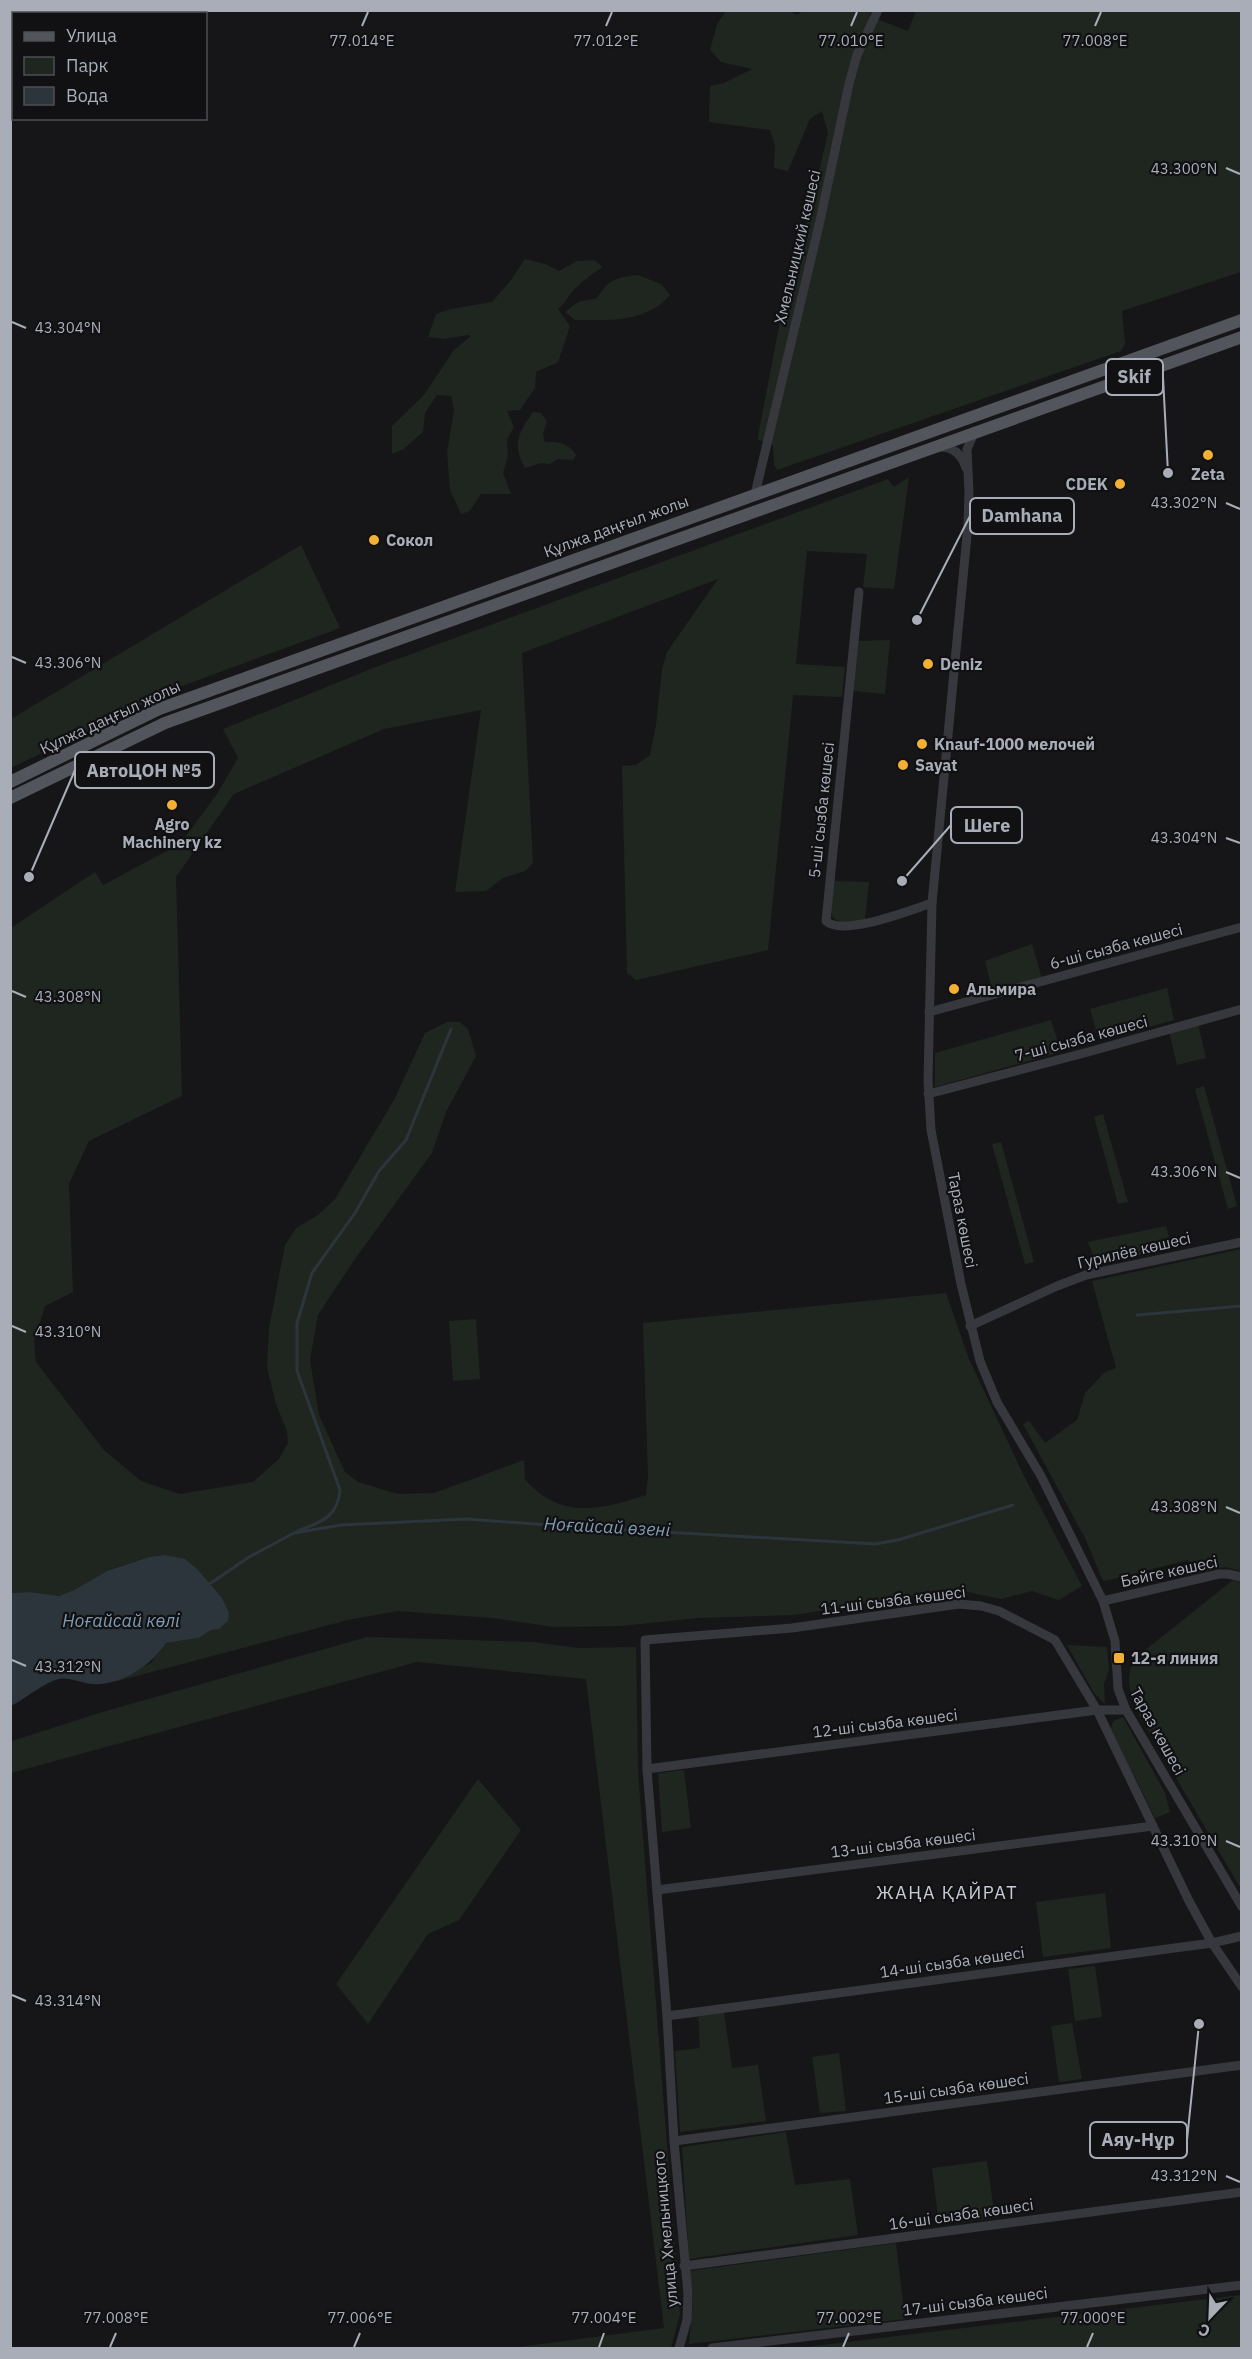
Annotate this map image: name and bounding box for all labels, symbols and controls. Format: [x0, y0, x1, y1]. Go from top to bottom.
legend [12, 12, 207, 120]
text: Улица [66, 24, 117, 47]
text: 77.014°E [330, 31, 394, 50]
text: 77.012°E [574, 31, 638, 50]
text: 77.010°E [819, 31, 883, 50]
text: 77.008°E [1063, 31, 1127, 50]
text: Парк [66, 54, 109, 77]
text: Вода [66, 84, 109, 107]
text: 43.300°N [1151, 159, 1217, 178]
street label: Хмельницкий көшесі [769, 168, 825, 326]
text: 43.304°N [35, 318, 101, 337]
callout: Skif [1106, 359, 1163, 395]
text: Skif [1117, 365, 1151, 388]
marker: Zeta [1201, 448, 1215, 462]
place label: Zeta [1191, 464, 1225, 484]
place label: CDEK [1066, 474, 1108, 494]
marker: CDEK [1113, 477, 1127, 491]
street label: Құлжа даңғыл жолы [541, 490, 691, 562]
text: 43.302°N [1151, 493, 1217, 512]
callout: Damhana [970, 498, 1074, 534]
text: Damhana [982, 504, 1062, 527]
place label: Сокол [386, 530, 433, 550]
marker: Сокол [367, 533, 381, 547]
text: 43.306°N [35, 653, 101, 672]
place label: Deniz [940, 654, 983, 674]
marker: Deniz [921, 657, 935, 671]
street label: Құлжа даңғыл жолы [36, 676, 184, 758]
place label: Knauf-1000 мелочей [934, 734, 1095, 754]
marker: Knauf-1000 мелочей [915, 737, 929, 751]
street label: 5-ші сызба көшесі [804, 741, 838, 879]
callout: АвтоЦОН №5 [75, 752, 214, 788]
place label: Sayat [915, 755, 957, 775]
marker: Sayat [896, 758, 910, 772]
text: АвтоЦОН №5 [86, 759, 202, 782]
marker: Agro Machinery kz [165, 798, 179, 812]
callout: Шеге [951, 807, 1022, 843]
place label: Agro Machinery kz [122, 814, 222, 852]
text: Шеге [964, 814, 1010, 837]
text: 43.304°N [1151, 828, 1217, 847]
street label: 6-ші сызба көшесі [1047, 919, 1185, 973]
place label: Альмира [966, 979, 1036, 999]
marker: Альмира [947, 982, 961, 996]
text: 43.308°N [35, 987, 101, 1006]
street label: 7-ші сызба көшесі [1012, 1011, 1150, 1065]
text: 43.306°N [1151, 1162, 1217, 1181]
street label: Тараз көшесі [944, 1170, 982, 1270]
street label: Гурилёв көшесі [1075, 1227, 1193, 1273]
text: 43.310°N [35, 1322, 101, 1341]
text: 43.308°N [1151, 1497, 1217, 1516]
water label: Ноғайсай өзені [543, 1512, 671, 1541]
street label: Бәйге көшесі [1119, 1551, 1219, 1591]
street label: 11-ші сызба көшесі [819, 1581, 967, 1619]
water label: Ноғайсай көлі [62, 1609, 180, 1632]
place label: 12-я линия [1131, 1648, 1218, 1668]
marker: 12-я линия [1112, 1651, 1126, 1665]
text: 43.312°N [35, 1657, 101, 1676]
street label: Тараз көшесі [1126, 1684, 1190, 1778]
street label: 12-ші сызба көшесі [811, 1704, 959, 1742]
street label: 13-ші сызба көшесі [829, 1824, 977, 1862]
text: 43.310°N [1151, 1831, 1217, 1850]
district label: ЖАҢА ҚАЙРАТ [876, 1881, 1018, 1904]
street label: 14-ші сызба көшесі [878, 1942, 1026, 1982]
text: 43.314°N [35, 1991, 101, 2010]
street label: 15-ші сызба көшесі [882, 2068, 1030, 2108]
callout: Аяу-Нұр [1090, 2122, 1187, 2158]
text: Аяу-Нұр [1101, 2128, 1175, 2151]
street label: улица Хмельницкого [648, 2150, 682, 2308]
text: 43.312°N [1151, 2166, 1217, 2185]
street label: 16-ші сызба көшесі [887, 2194, 1035, 2234]
street label: 17-ші сызба көшесі [901, 2282, 1049, 2320]
north arrow [1180, 2287, 1240, 2347]
text: 77.008°E [84, 2308, 148, 2327]
text: 77.006°E [328, 2308, 392, 2327]
text: 77.004°E [572, 2308, 636, 2327]
text: 77.002°E [817, 2308, 881, 2327]
text: 77.000°E [1061, 2308, 1125, 2327]
text: С [1195, 2320, 1213, 2342]

